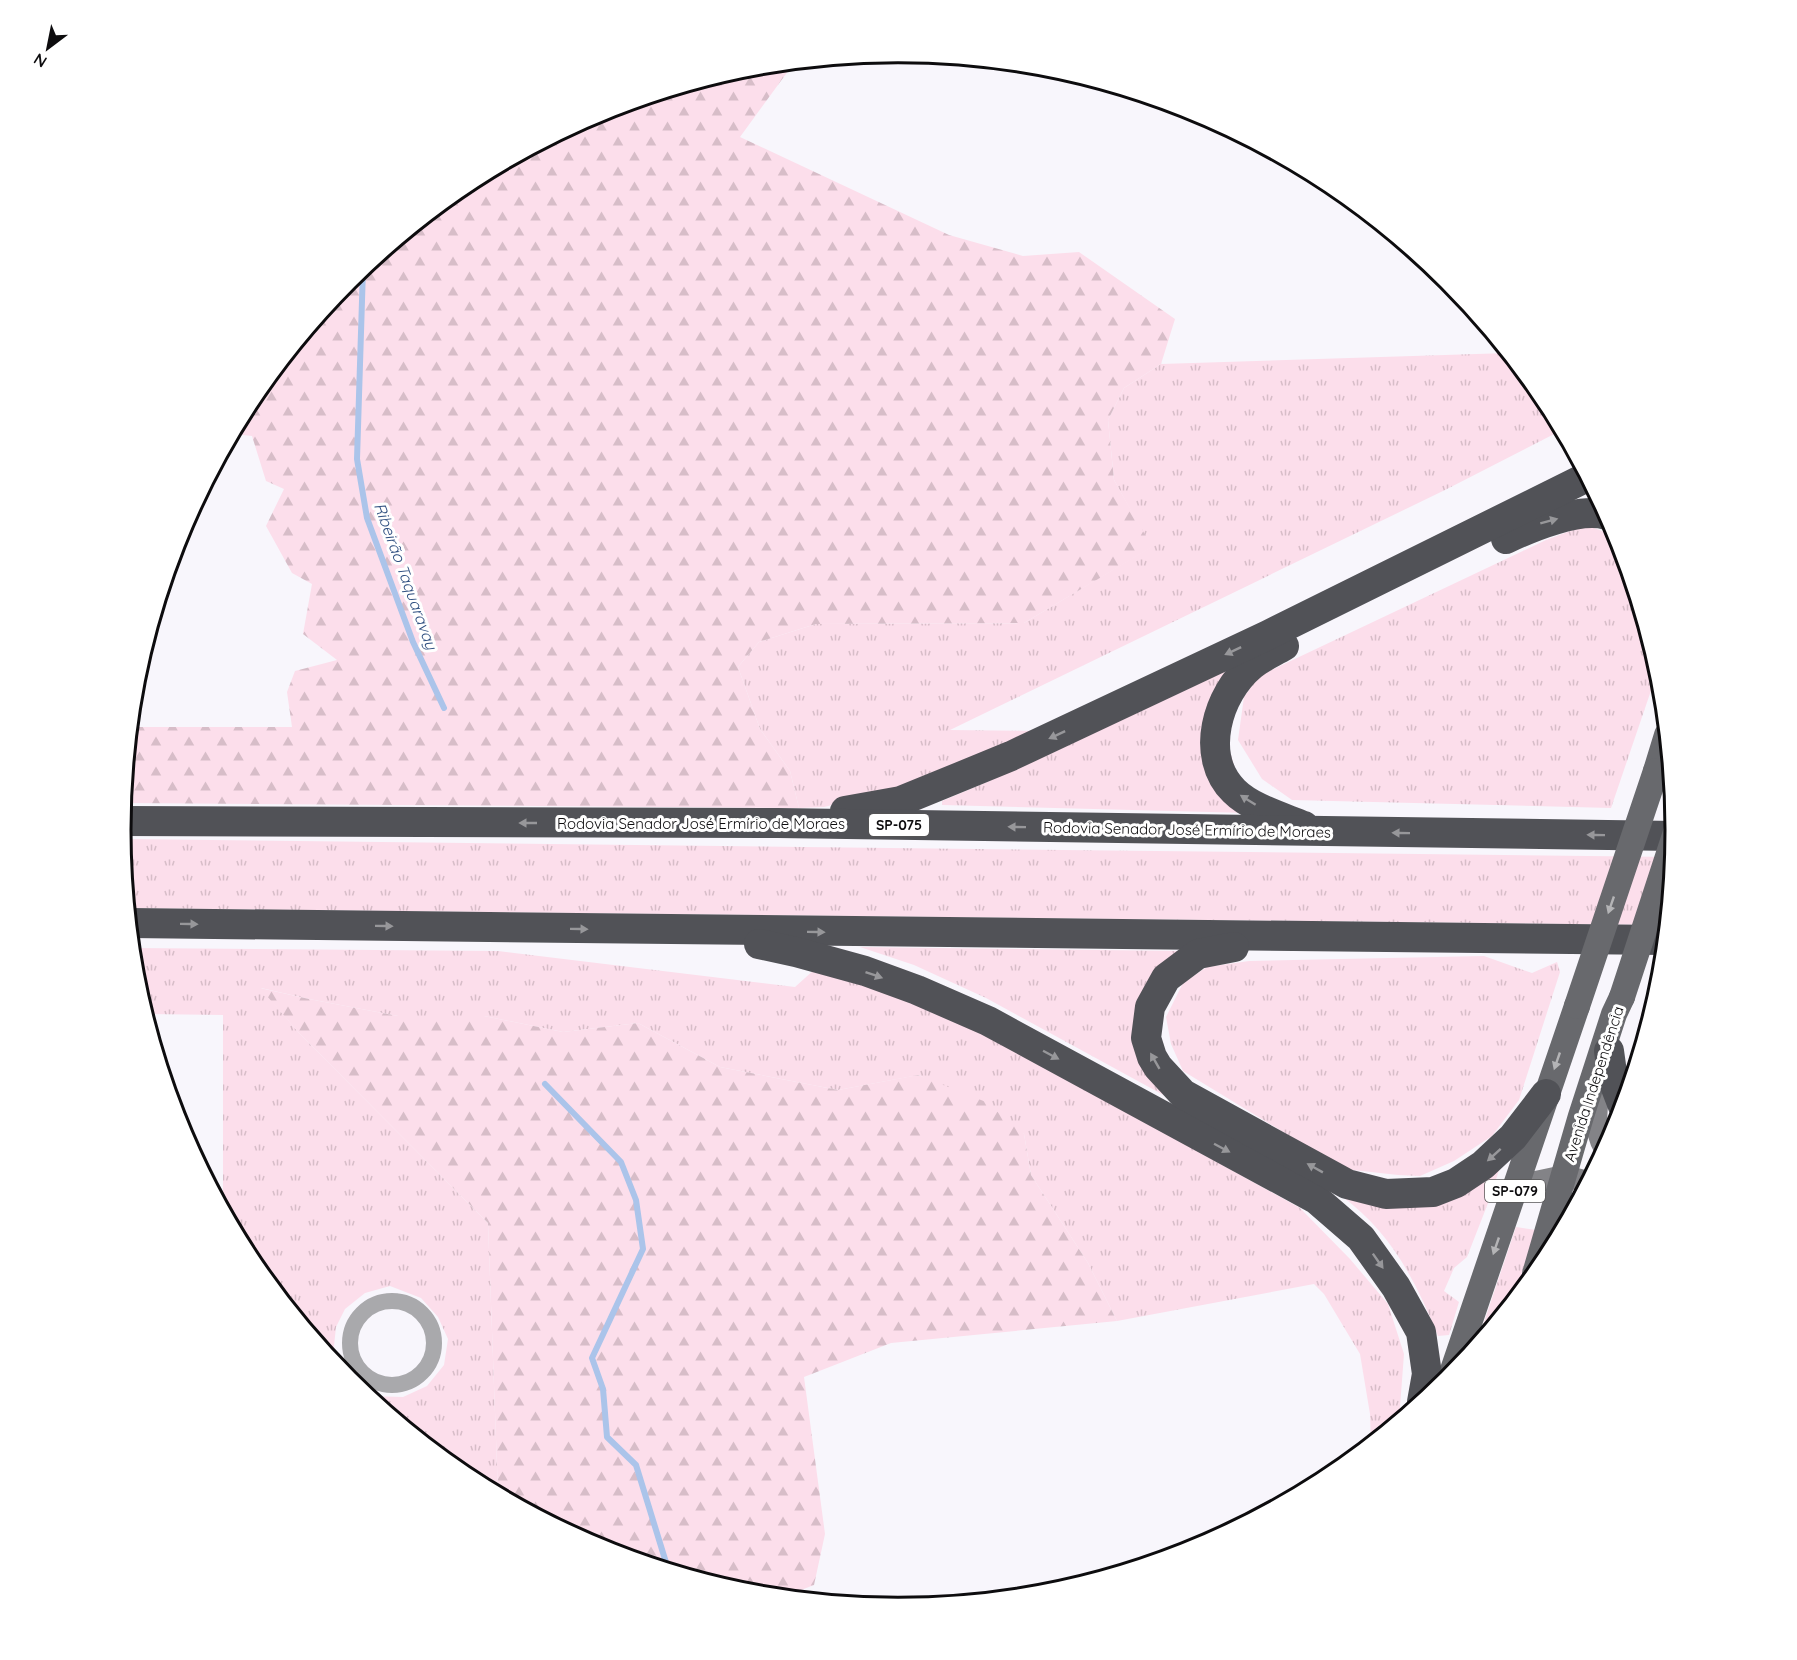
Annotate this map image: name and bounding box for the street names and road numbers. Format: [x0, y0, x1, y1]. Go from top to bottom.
street label: Rodovia Senador José Ermírio de Moraes [557, 814, 845, 833]
road number: SP-075 [869, 814, 929, 836]
street label: Rodovia Senador José Ermírio de Moraes [1043, 817, 1331, 842]
street label: Avenida Independência [1559, 1004, 1628, 1164]
road number: SP-079 [1485, 1180, 1545, 1202]

